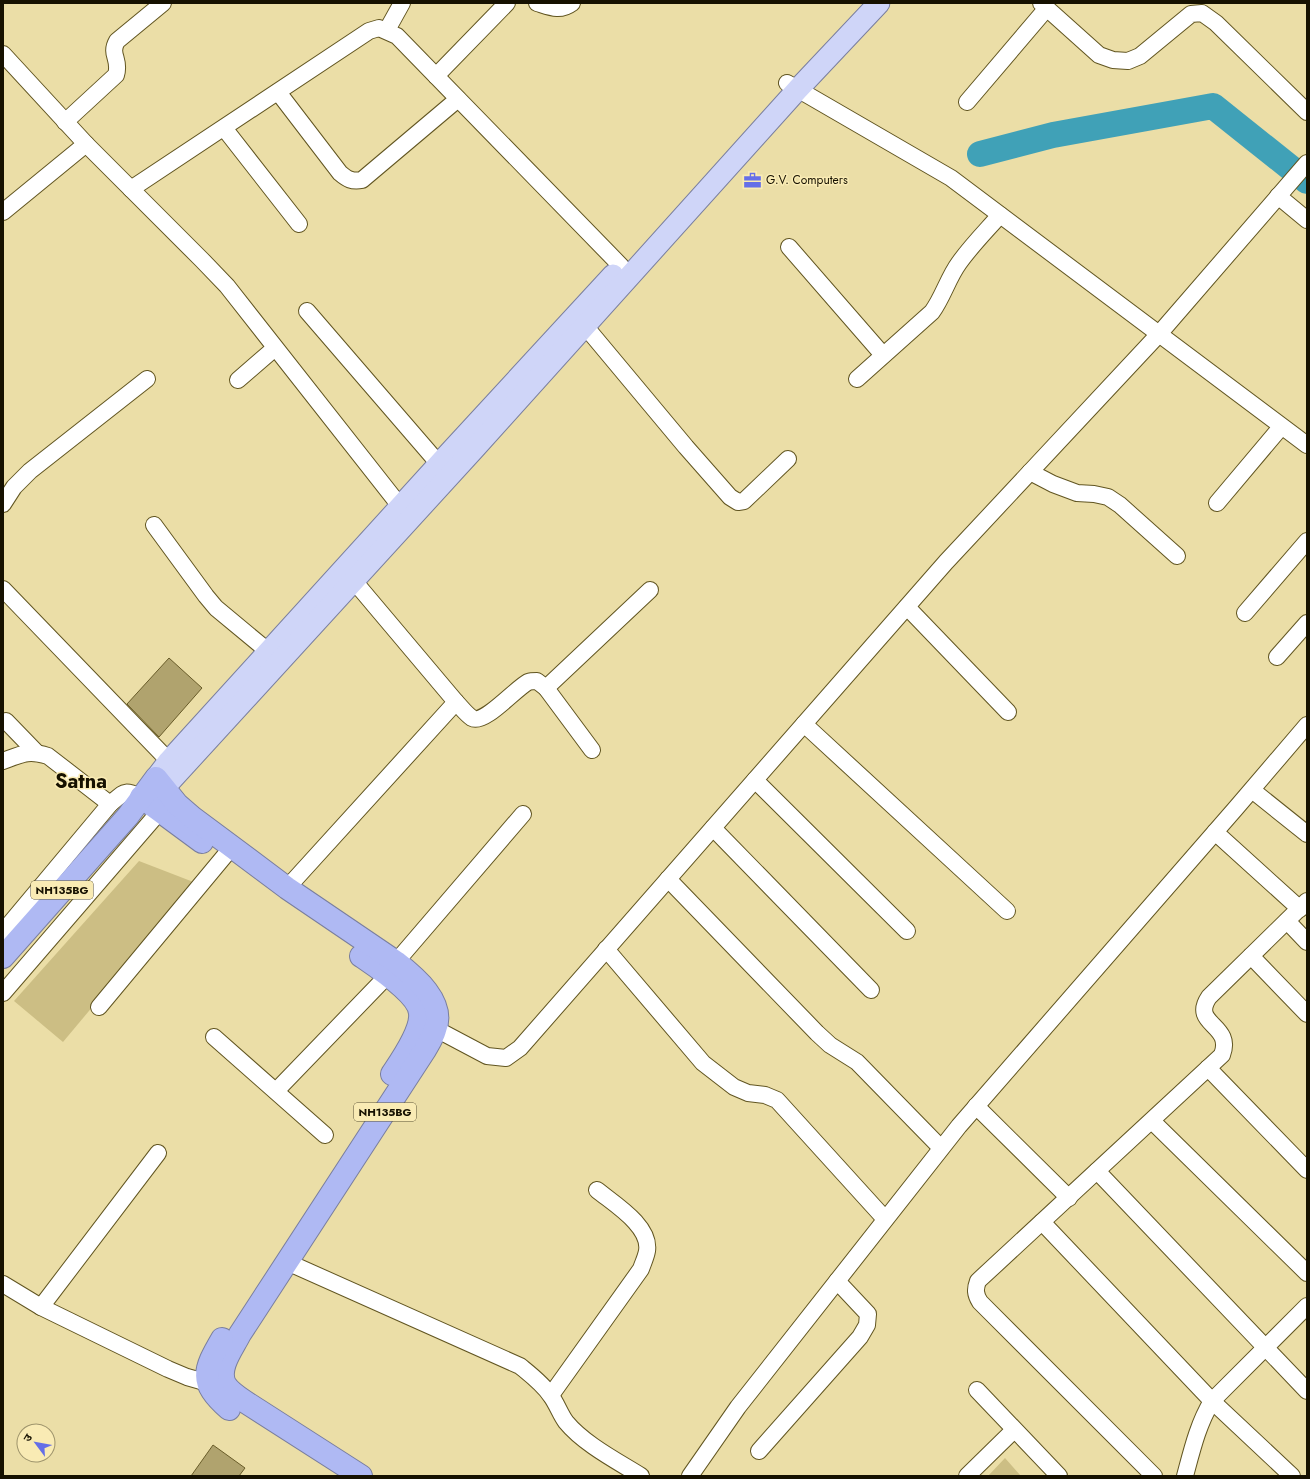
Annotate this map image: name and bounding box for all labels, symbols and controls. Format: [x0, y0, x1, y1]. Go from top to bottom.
office icon: G.V. Computers [743, 170, 763, 190]
place label: G.V. Computers [766, 171, 848, 189]
district label: Satna [55, 767, 107, 796]
road number: NH135BG [31, 881, 93, 899]
road number: NH135BG [354, 1103, 416, 1121]
north arrow [16, 1423, 56, 1463]
text: उ [19, 1430, 36, 1445]

